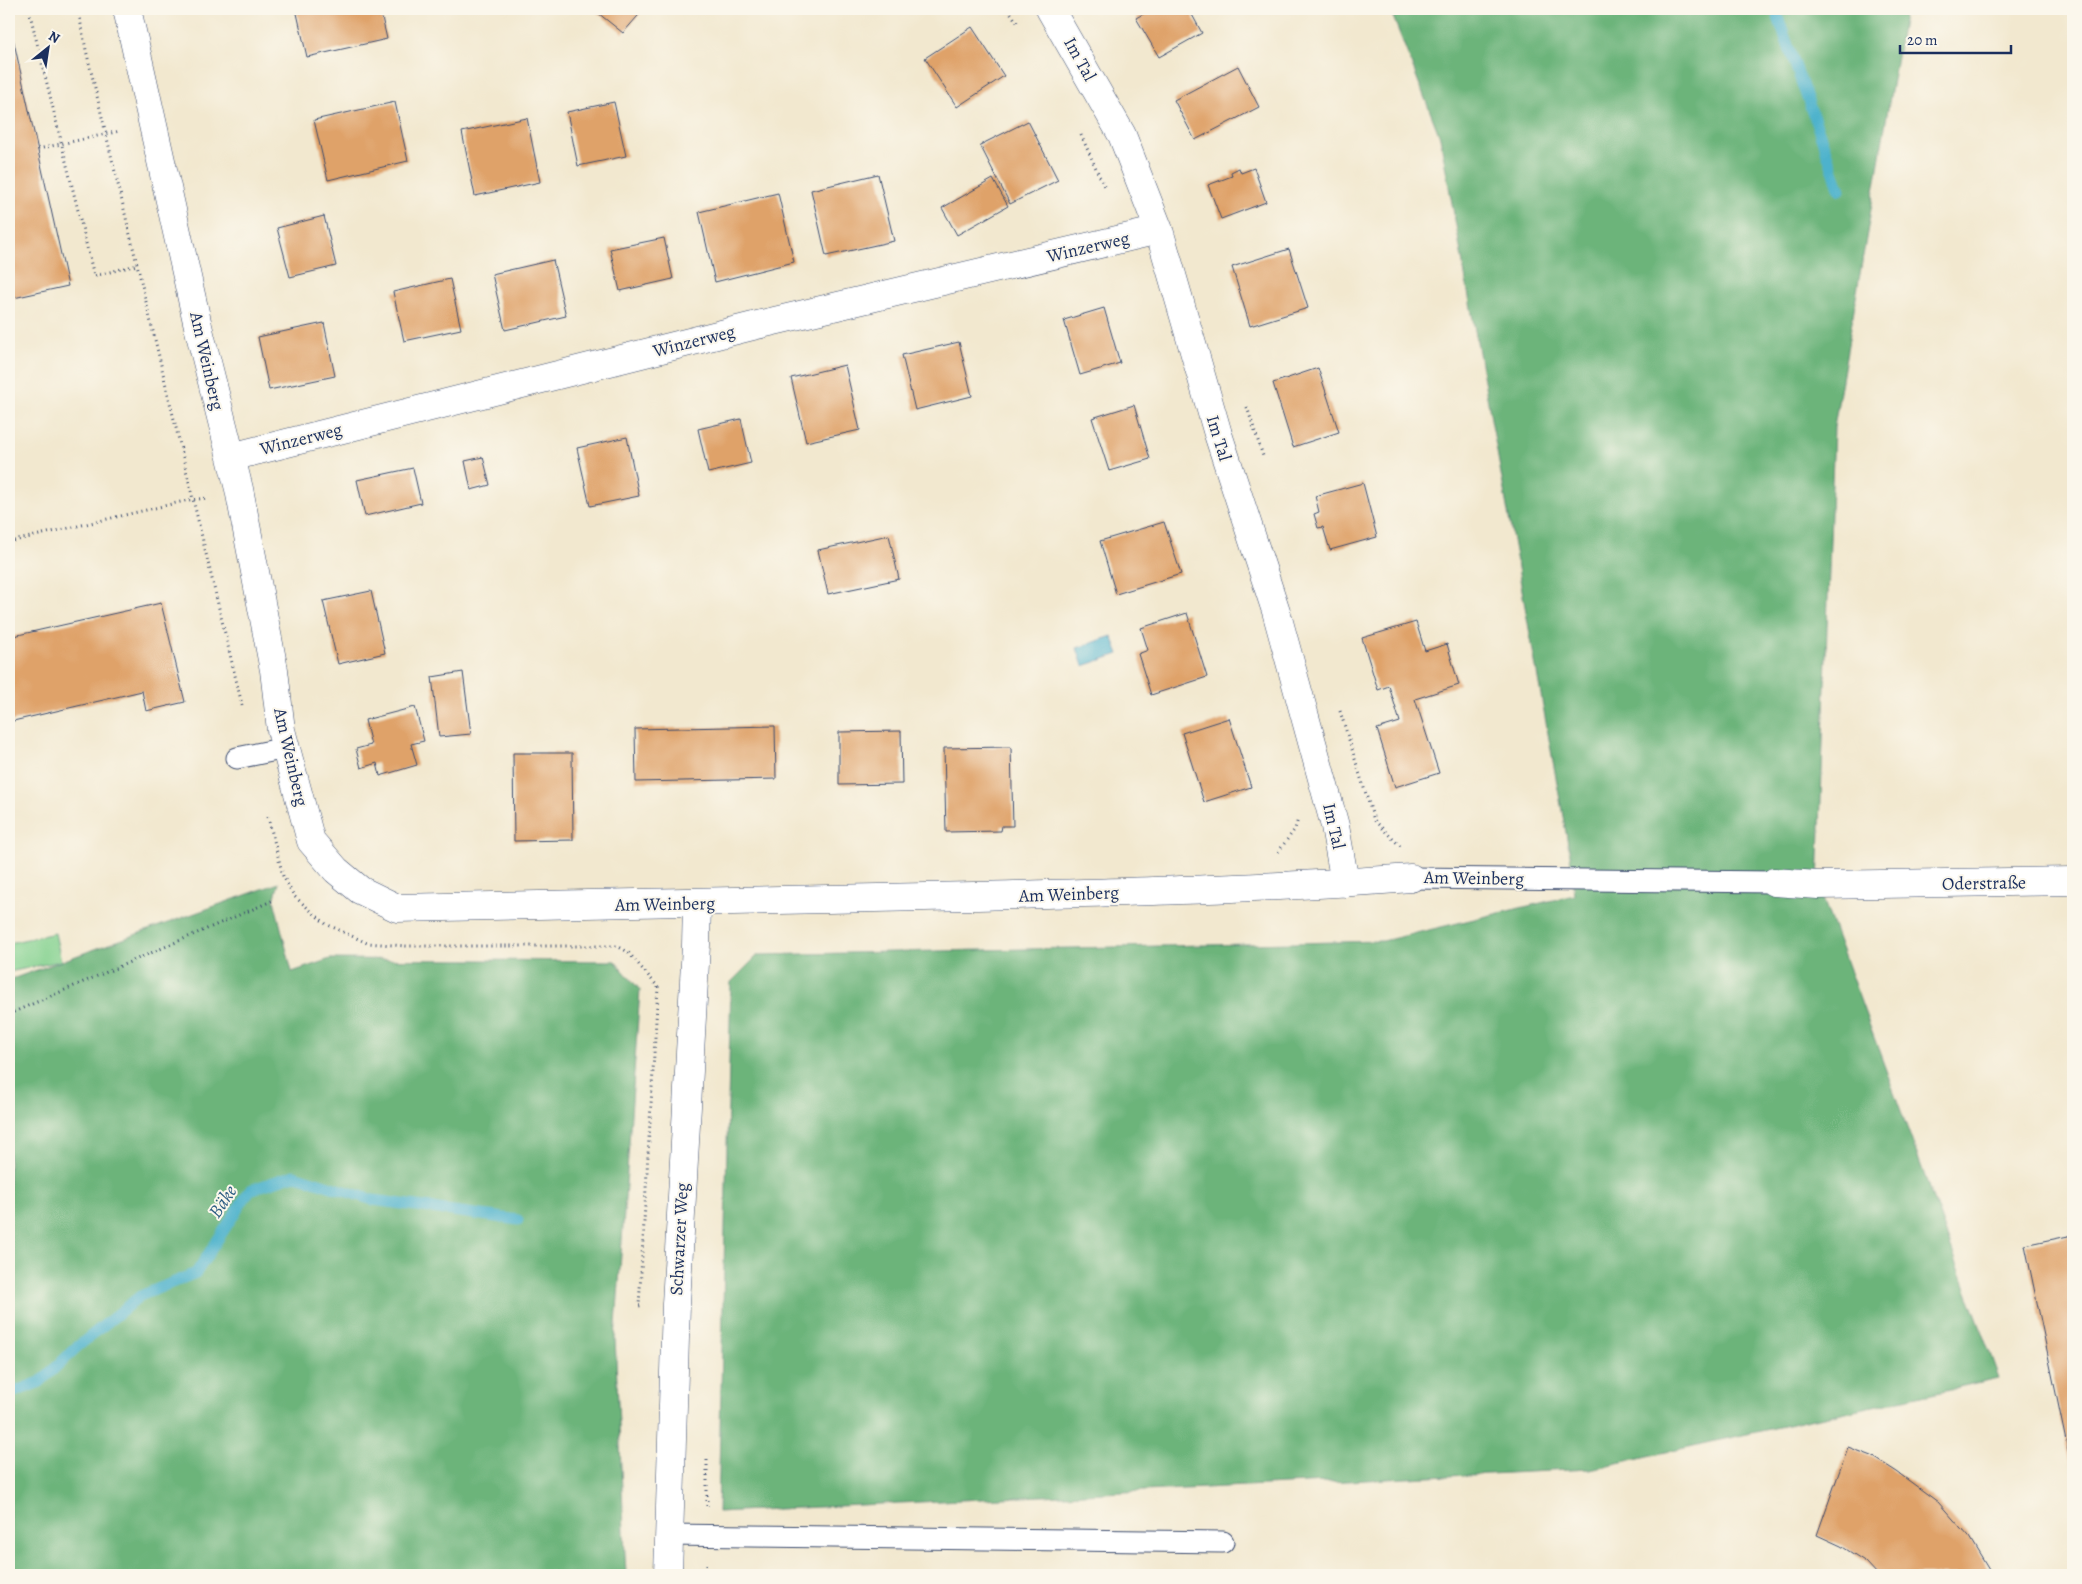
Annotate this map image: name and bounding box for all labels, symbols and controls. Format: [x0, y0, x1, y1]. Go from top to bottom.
north arrow [22, 22, 72, 72]
scale bar [1900, 22, 2011, 54]
text: N [45, 26, 63, 48]
text: 20 m [1907, 30, 1938, 50]
street label: Im Tal [1058, 33, 1102, 86]
street label: Winzerweg [1043, 226, 1132, 268]
street label: Am Weinberg [184, 308, 230, 413]
street label: Winzerweg [649, 319, 738, 363]
street label: Im Tal [1201, 412, 1237, 464]
street label: Winzerweg [256, 417, 345, 461]
street label: Am Weinberg [268, 704, 314, 809]
street label: Im Tal [1317, 801, 1351, 852]
street label: Am Weinberg [1423, 865, 1524, 891]
street label: Oderstraße [1942, 870, 2026, 896]
street label: Am Weinberg [1017, 880, 1120, 908]
street label: Am Weinberg [614, 891, 715, 917]
water label: Bäke [202, 1180, 243, 1223]
street label: Schwarzer Weg [664, 1182, 694, 1296]

